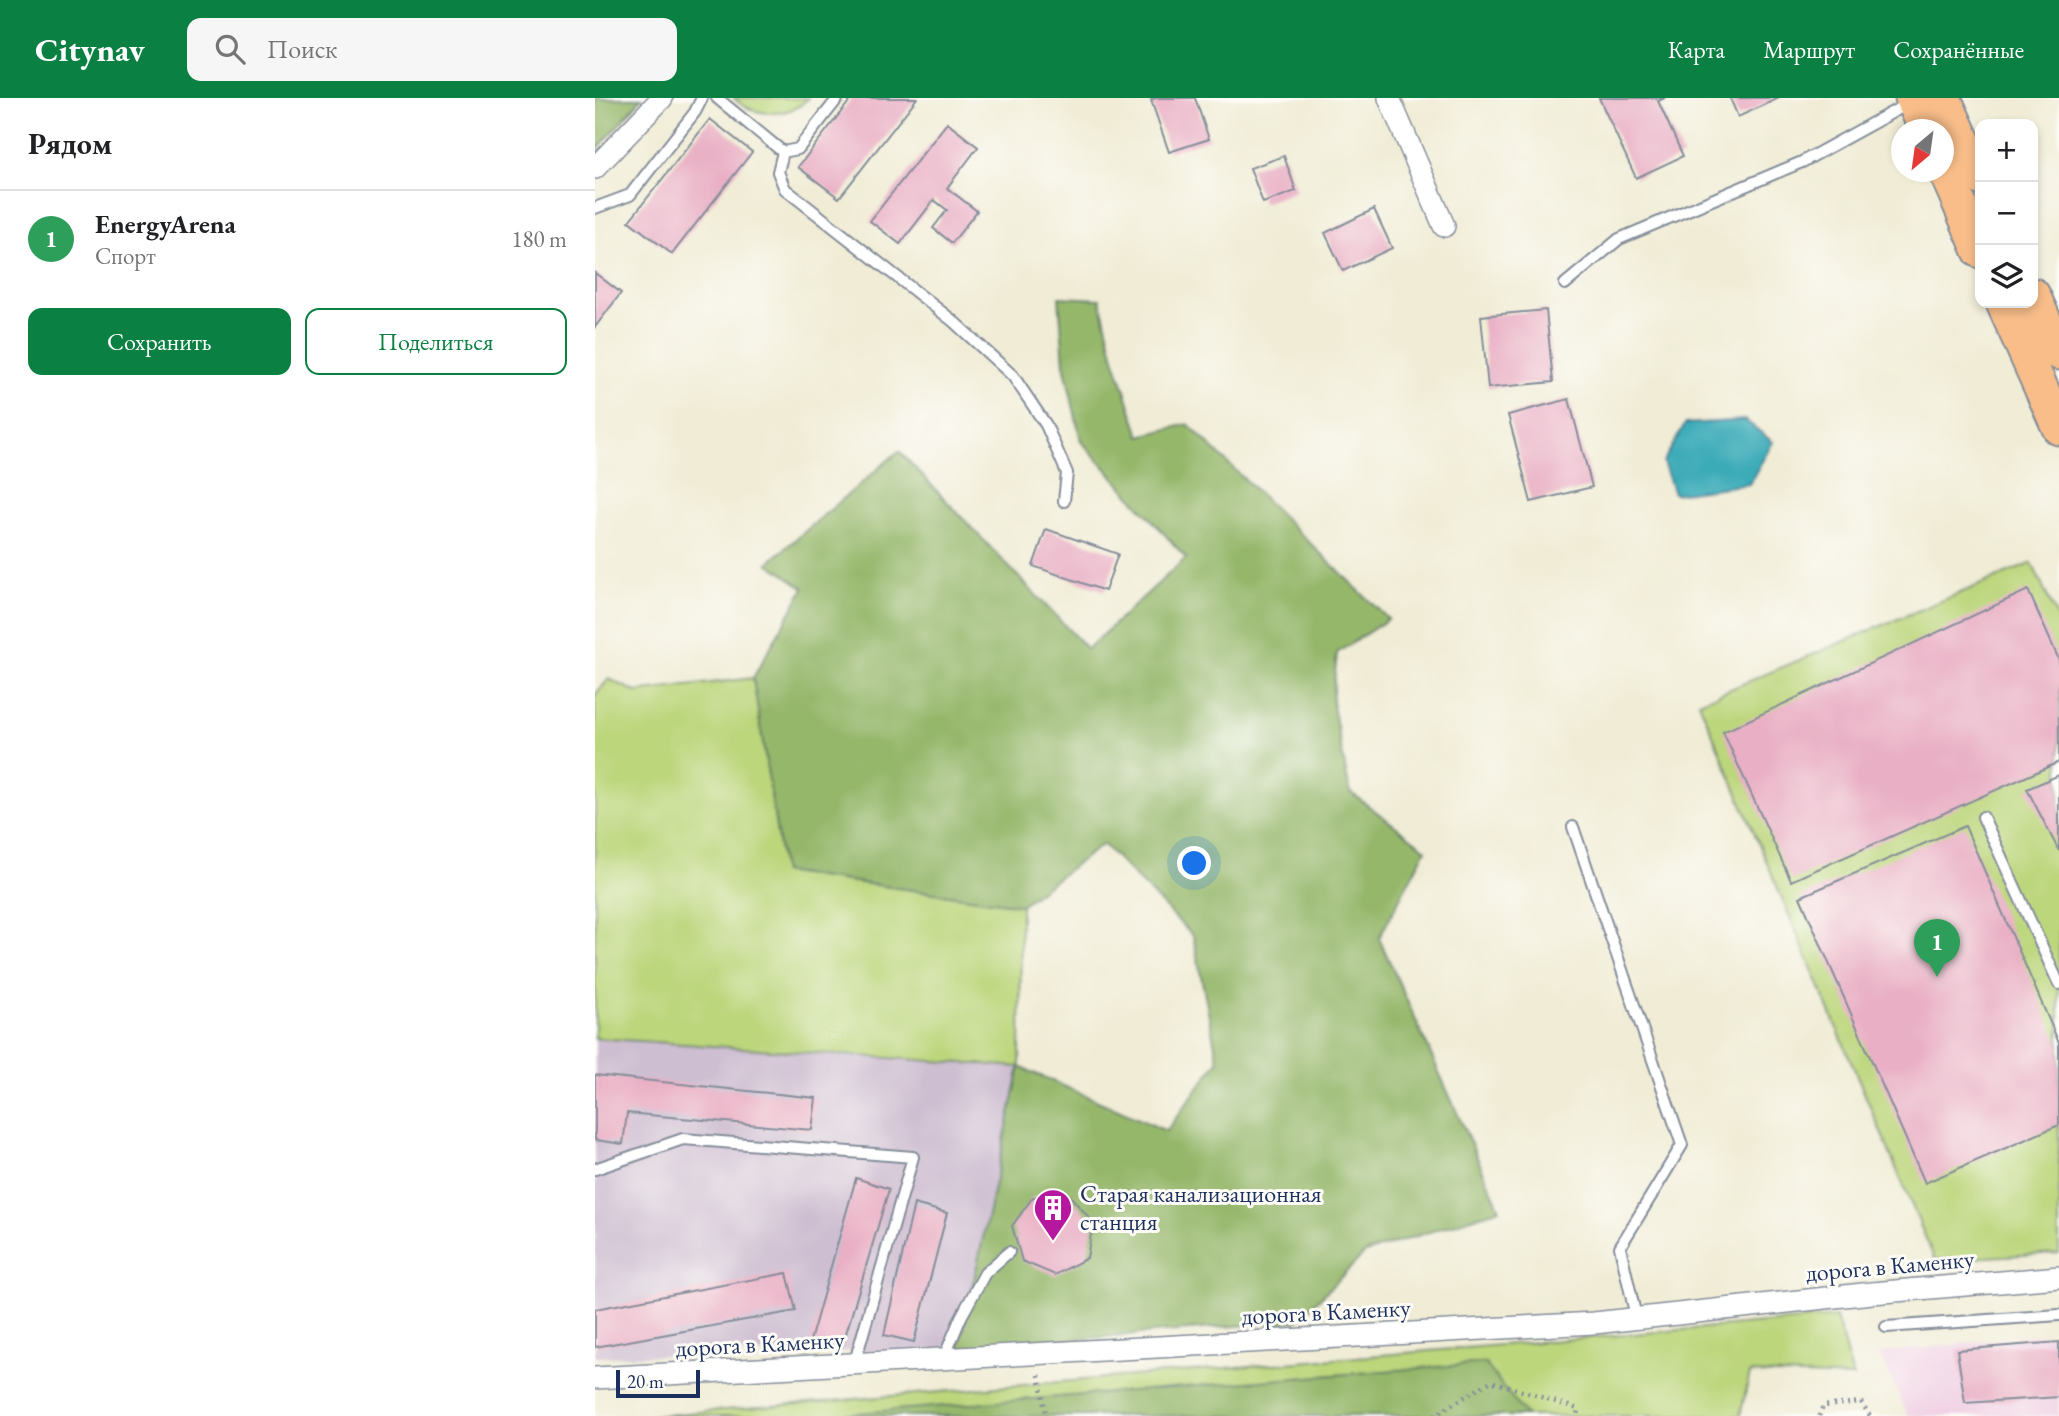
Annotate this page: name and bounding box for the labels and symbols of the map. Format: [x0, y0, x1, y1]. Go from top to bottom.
north arrow [1891, 119, 1954, 182]
your location [1177, 846, 1211, 880]
pin: 1 [1914, 919, 1960, 977]
place label: Старая канализационная станция [1080, 1178, 1322, 1237]
building icon: Старая канализационная станция [1032, 1187, 1074, 1242]
street label: дорога в Каменку [1804, 1243, 1976, 1288]
street label: дорога в Каменку [1241, 1292, 1412, 1331]
street label: дорога в Каменку [675, 1324, 846, 1363]
scale bar [616, 1367, 700, 1399]

